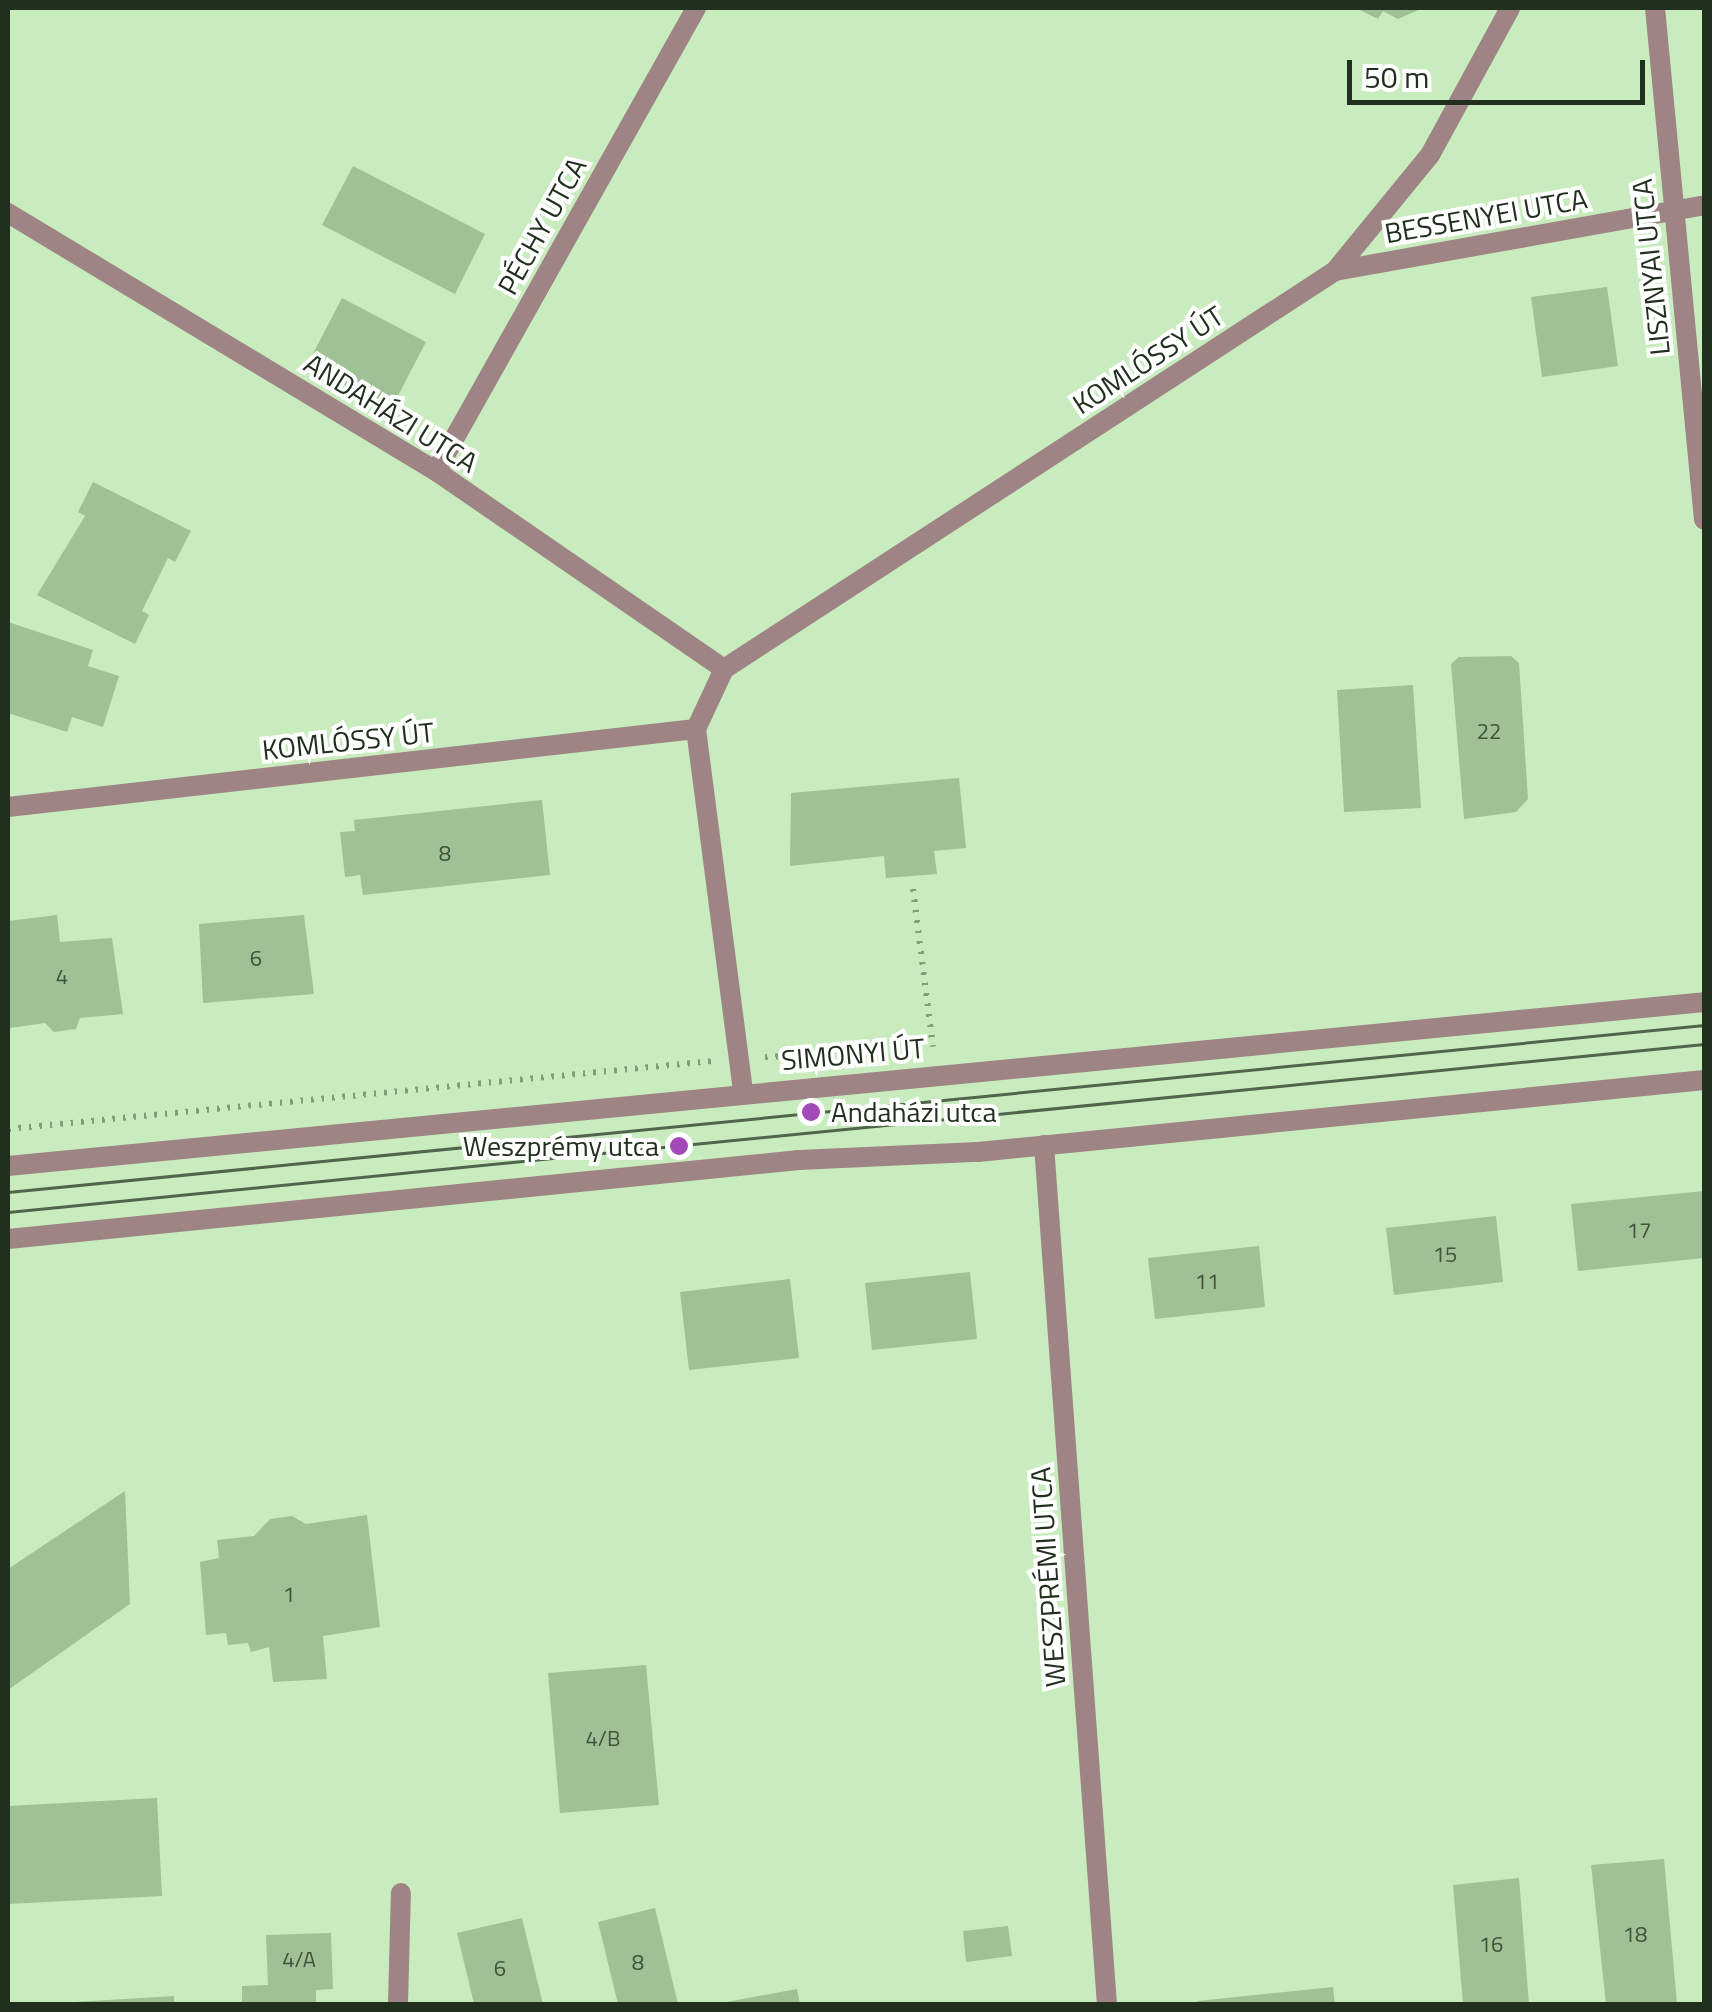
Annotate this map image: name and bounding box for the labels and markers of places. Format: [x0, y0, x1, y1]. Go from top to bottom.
place label: Andaházi utca [831, 1095, 997, 1129]
marker: Andaházi utca [800, 1101, 822, 1123]
place label: Weszprémy utca [463, 1129, 659, 1163]
marker: Weszprémy utca [668, 1135, 690, 1157]

